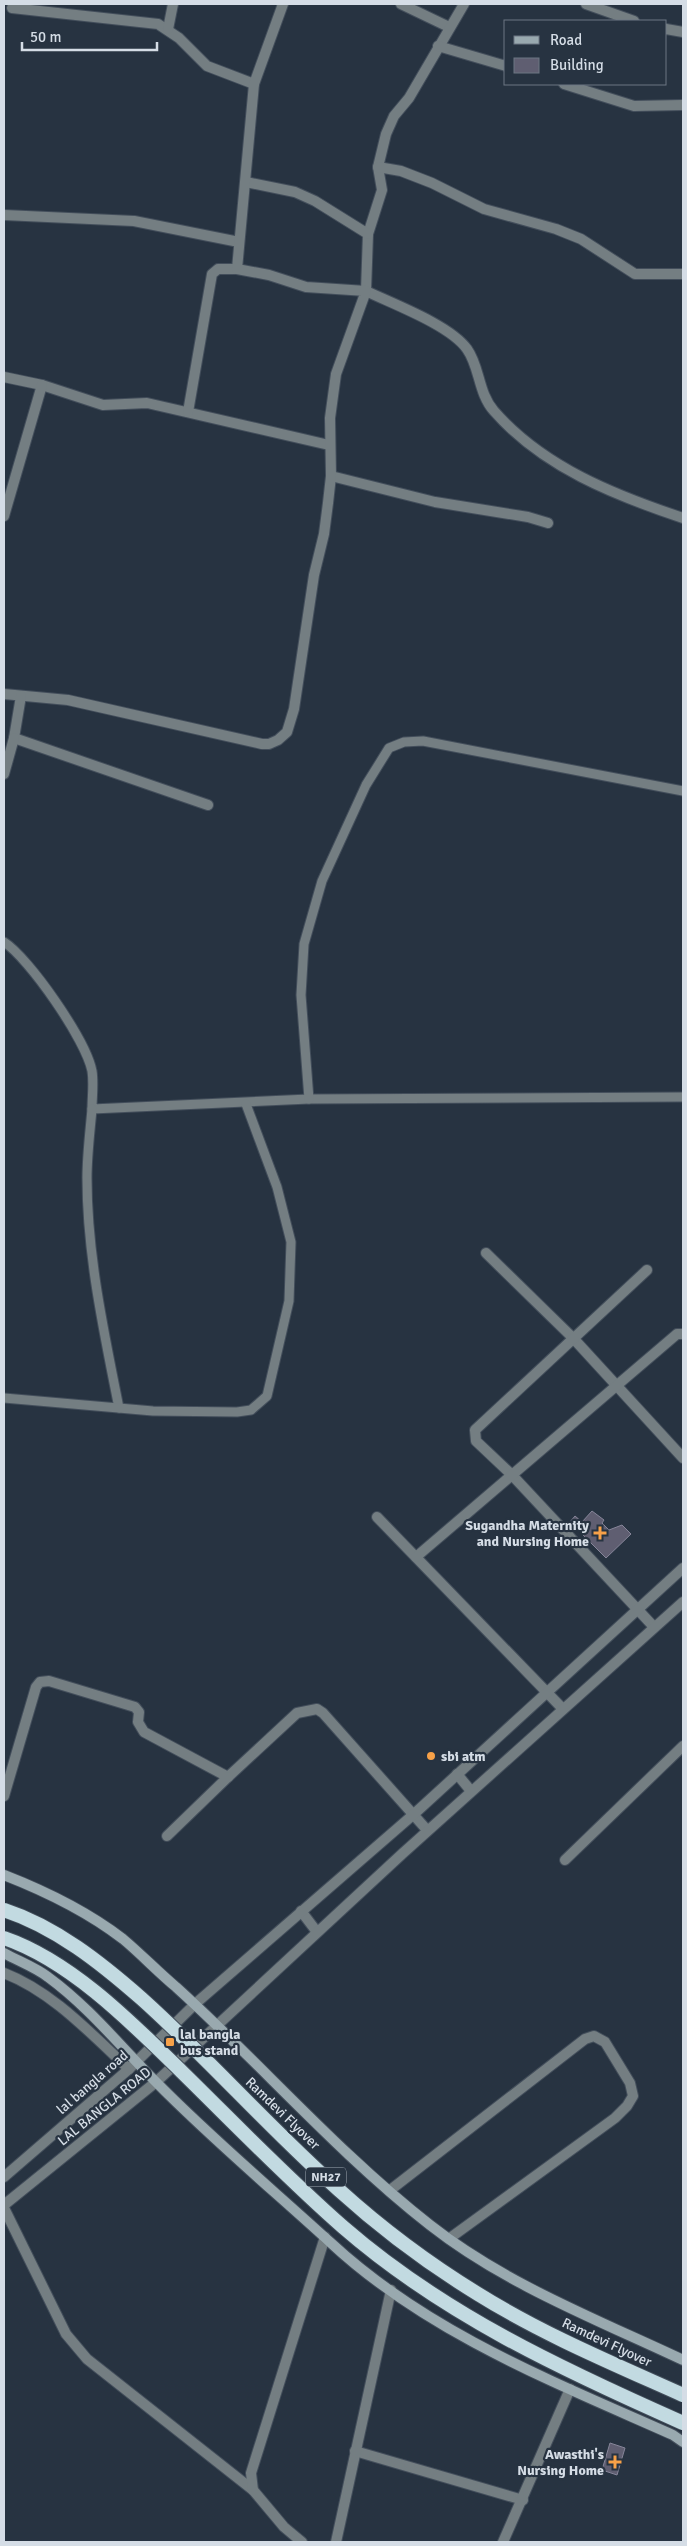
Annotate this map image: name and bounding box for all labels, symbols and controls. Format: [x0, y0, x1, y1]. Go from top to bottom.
scale bar [22, 20, 158, 52]
legend [504, 20, 667, 85]
text: 50 m [30, 28, 61, 46]
text: Road [550, 31, 582, 49]
text: Building [550, 56, 604, 74]
place label: Sugandha Maternity and Nursing Home [465, 1517, 589, 1550]
marker: Sugandha Maternity and Nursing Home [593, 1526, 607, 1540]
place label: sbi atm [441, 1748, 486, 1765]
marker: sbi atm [425, 1750, 437, 1762]
place label: lal bangla bus stand [180, 2026, 241, 2059]
marker: lal bangla bus stand [164, 2036, 176, 2048]
street label: lal bangla road [53, 2047, 131, 2118]
street label: LAL BANGLA ROAD [54, 2064, 154, 2149]
street label: Ramdevi Flyover [242, 2074, 324, 2154]
road number: NH27 [306, 2168, 346, 2186]
street label: Ramdevi Flyover [559, 2314, 655, 2371]
place label: Awasthi's Nursing Home [517, 2446, 604, 2479]
marker: Awasthi's Nursing Home [608, 2455, 622, 2469]

